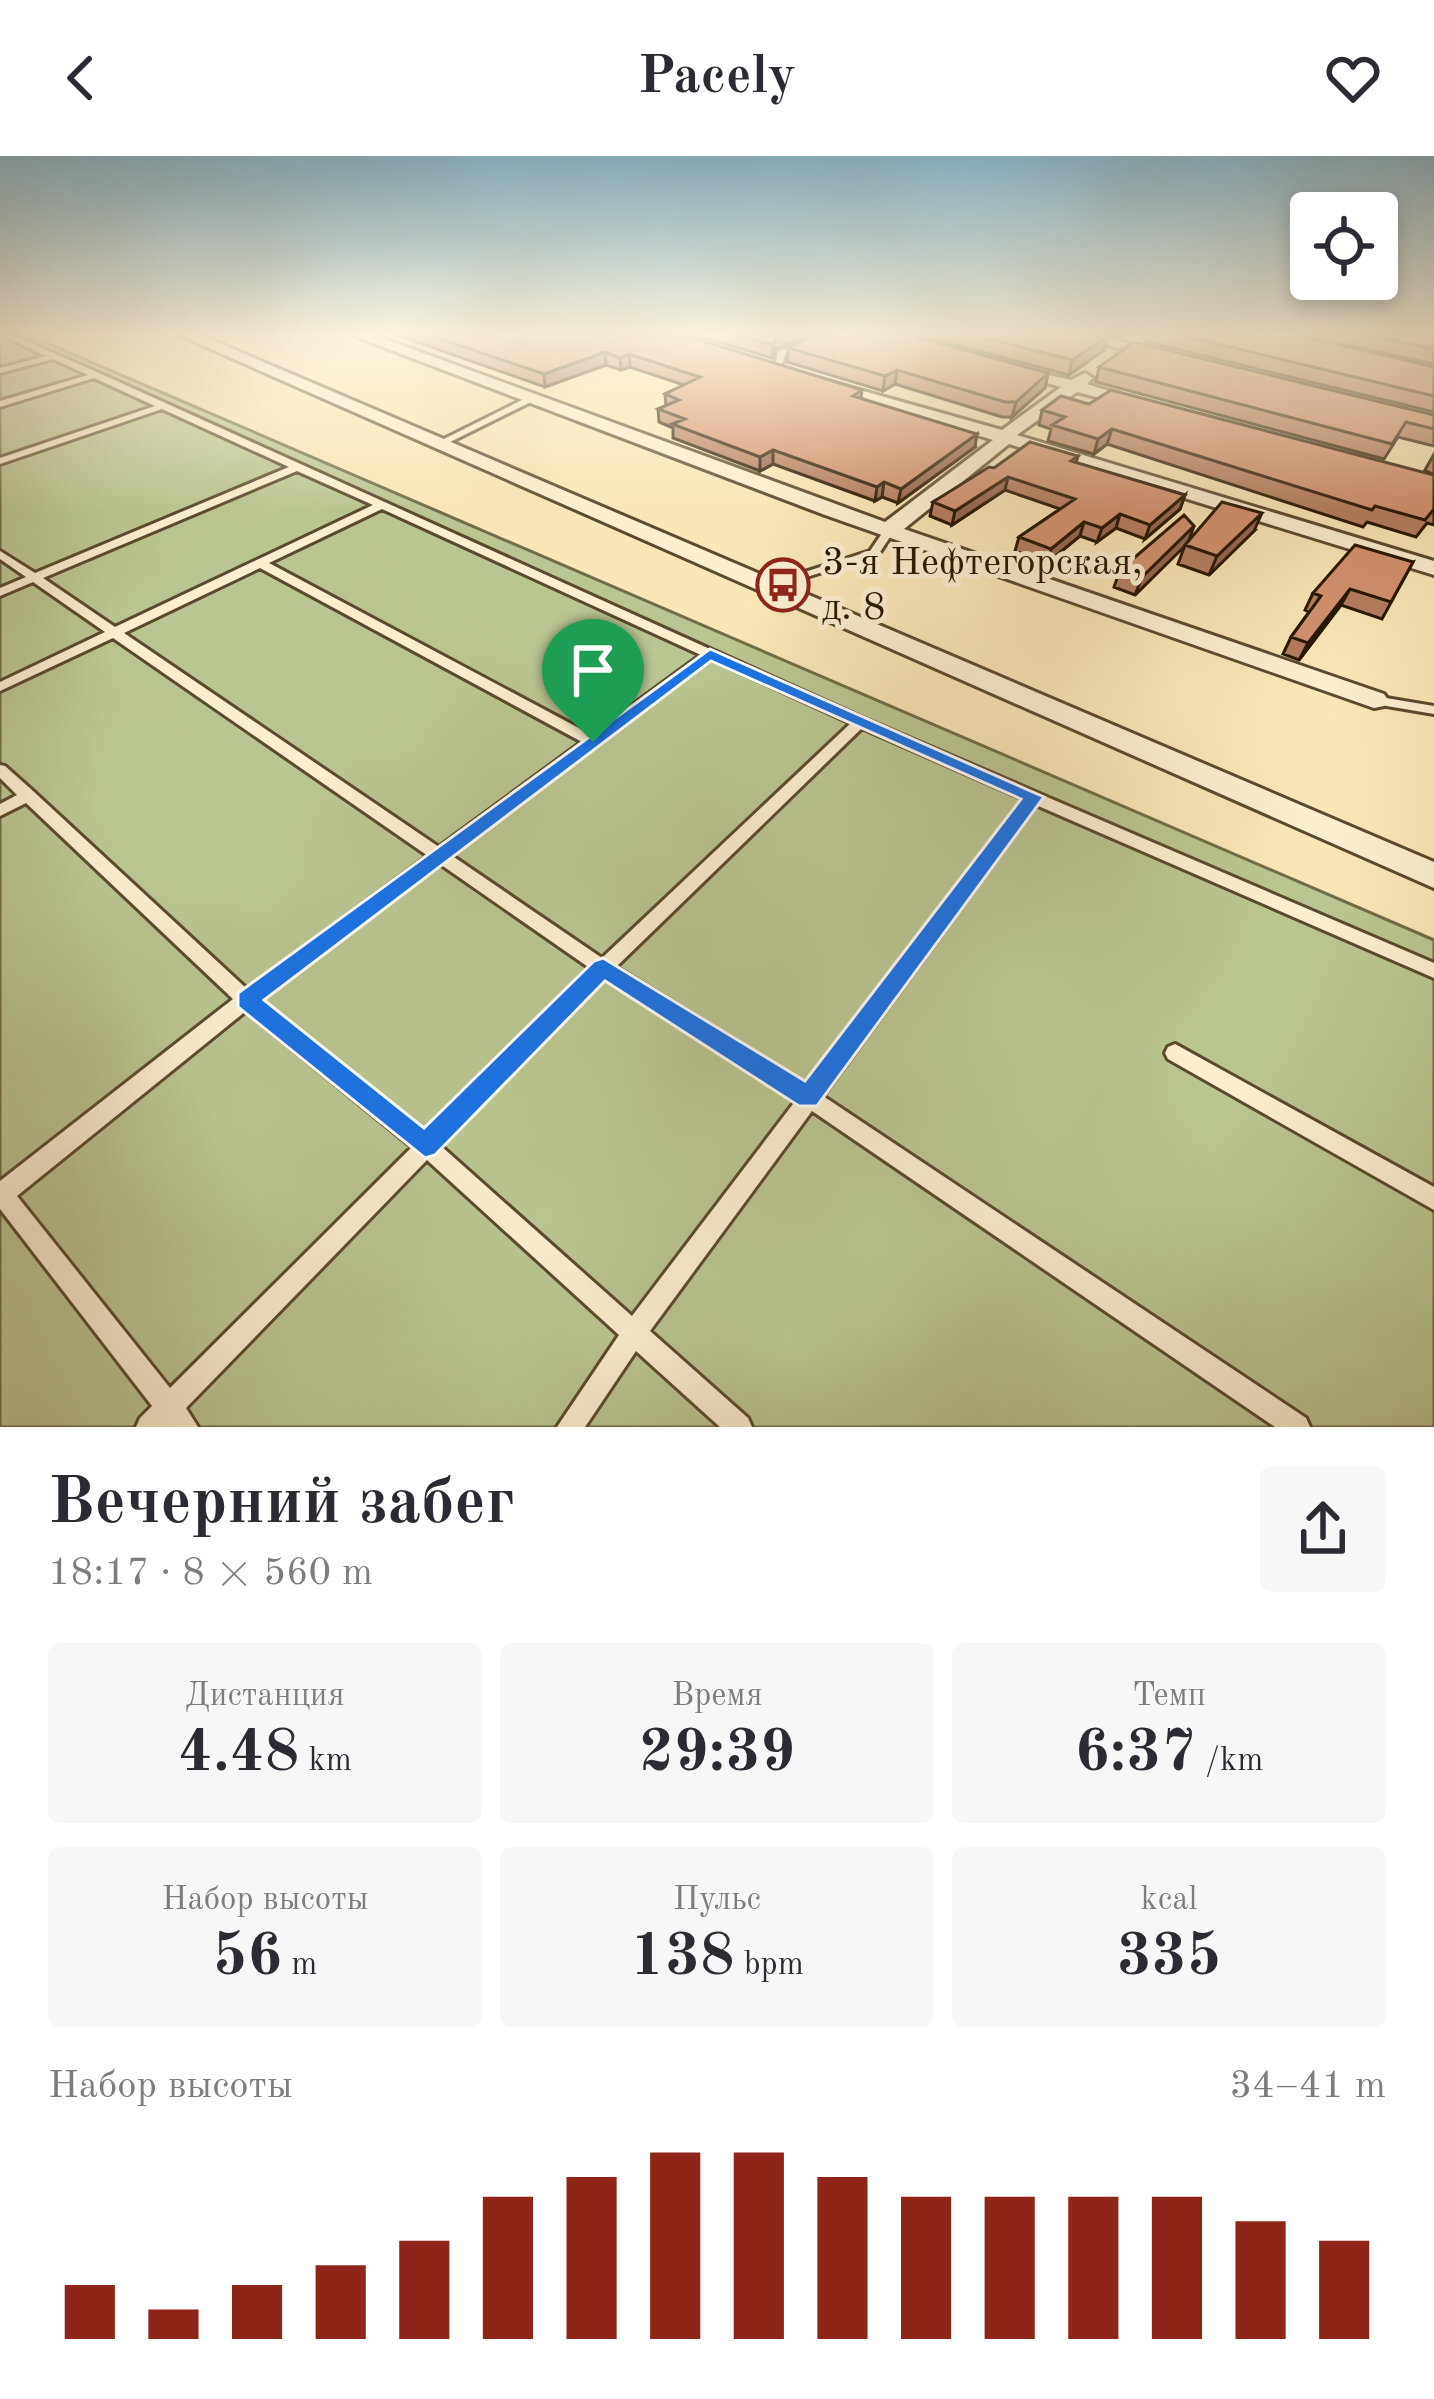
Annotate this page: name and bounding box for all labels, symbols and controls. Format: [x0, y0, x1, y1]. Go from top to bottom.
icon: back [48, 45, 114, 111]
icon: heart [1320, 45, 1386, 111]
text: Pacely [638, 51, 796, 105]
map controls [1290, 192, 1398, 300]
button: locate [1290, 192, 1398, 300]
place label: 3-я Нефтегорская, д. 8 [822, 544, 1143, 628]
bus stop icon: 3-я Нефтегорская, д. 8 [755, 557, 811, 613]
pin [542, 619, 644, 742]
icon: arrive [560, 637, 626, 703]
button: share [1260, 1466, 1386, 1592]
text: Вечерний забег [48, 1472, 515, 1538]
text: 18:17 · 8 × 560 m [48, 1554, 373, 1593]
text: Дистанция [185, 1680, 345, 1713]
text: Время [671, 1680, 763, 1713]
text: Темп [1132, 1680, 1206, 1713]
text: 4.48 [178, 1724, 299, 1784]
text: 29:39 [639, 1724, 795, 1784]
text: 6:37 [1075, 1724, 1196, 1784]
text: km [299, 1745, 352, 1778]
text: /km [1196, 1745, 1263, 1778]
text: Набор высоты [161, 1884, 369, 1917]
text: Пульс [673, 1884, 761, 1917]
text: kcal [1141, 1884, 1197, 1917]
text: 56 [212, 1928, 282, 1988]
text: 138 [630, 1928, 734, 1988]
text: 335 [1117, 1928, 1221, 1988]
text: m [282, 1949, 318, 1982]
text: bpm [734, 1949, 804, 1982]
text: Набор высоты [48, 2067, 293, 2106]
text: 34–41 m [1229, 2067, 1386, 2106]

